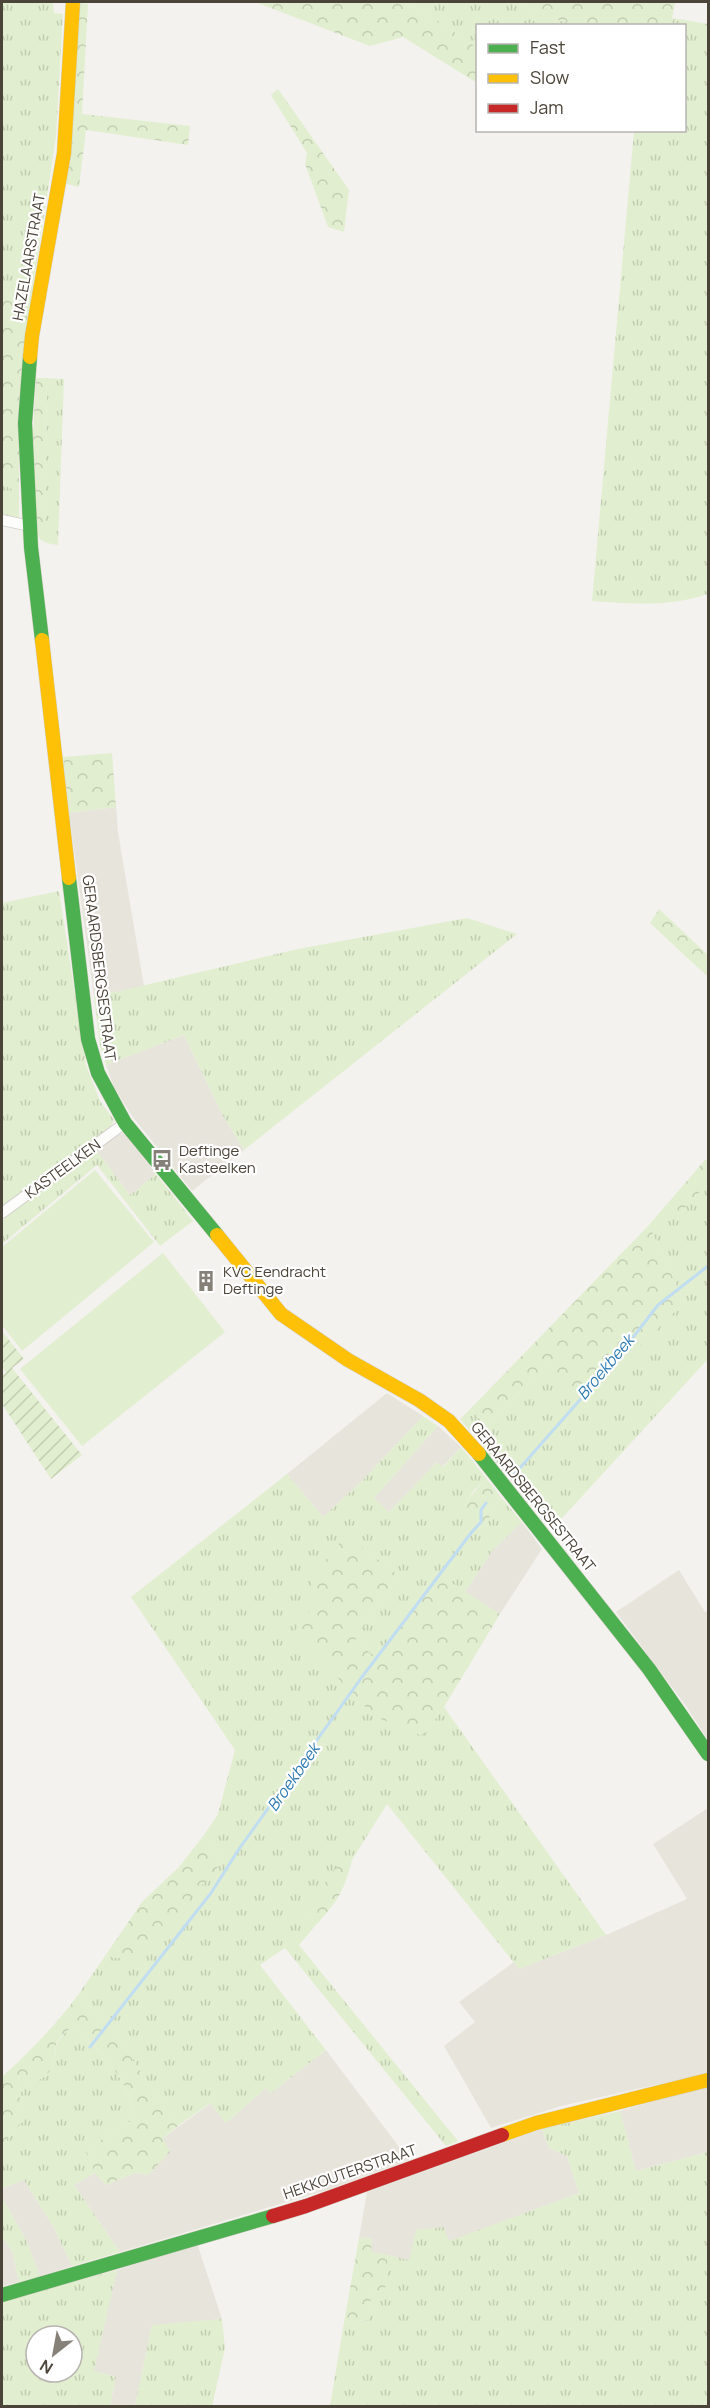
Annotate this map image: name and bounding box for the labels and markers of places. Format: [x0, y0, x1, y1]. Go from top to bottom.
place label: Deftinge Kasteelken [179, 1140, 256, 1178]
bus stop icon: Deftinge Kasteelken [150, 1148, 174, 1172]
place label: KVC Eendracht Deftinge [223, 1261, 326, 1299]
building icon: KVC Eendracht Deftinge [194, 1269, 218, 1293]

